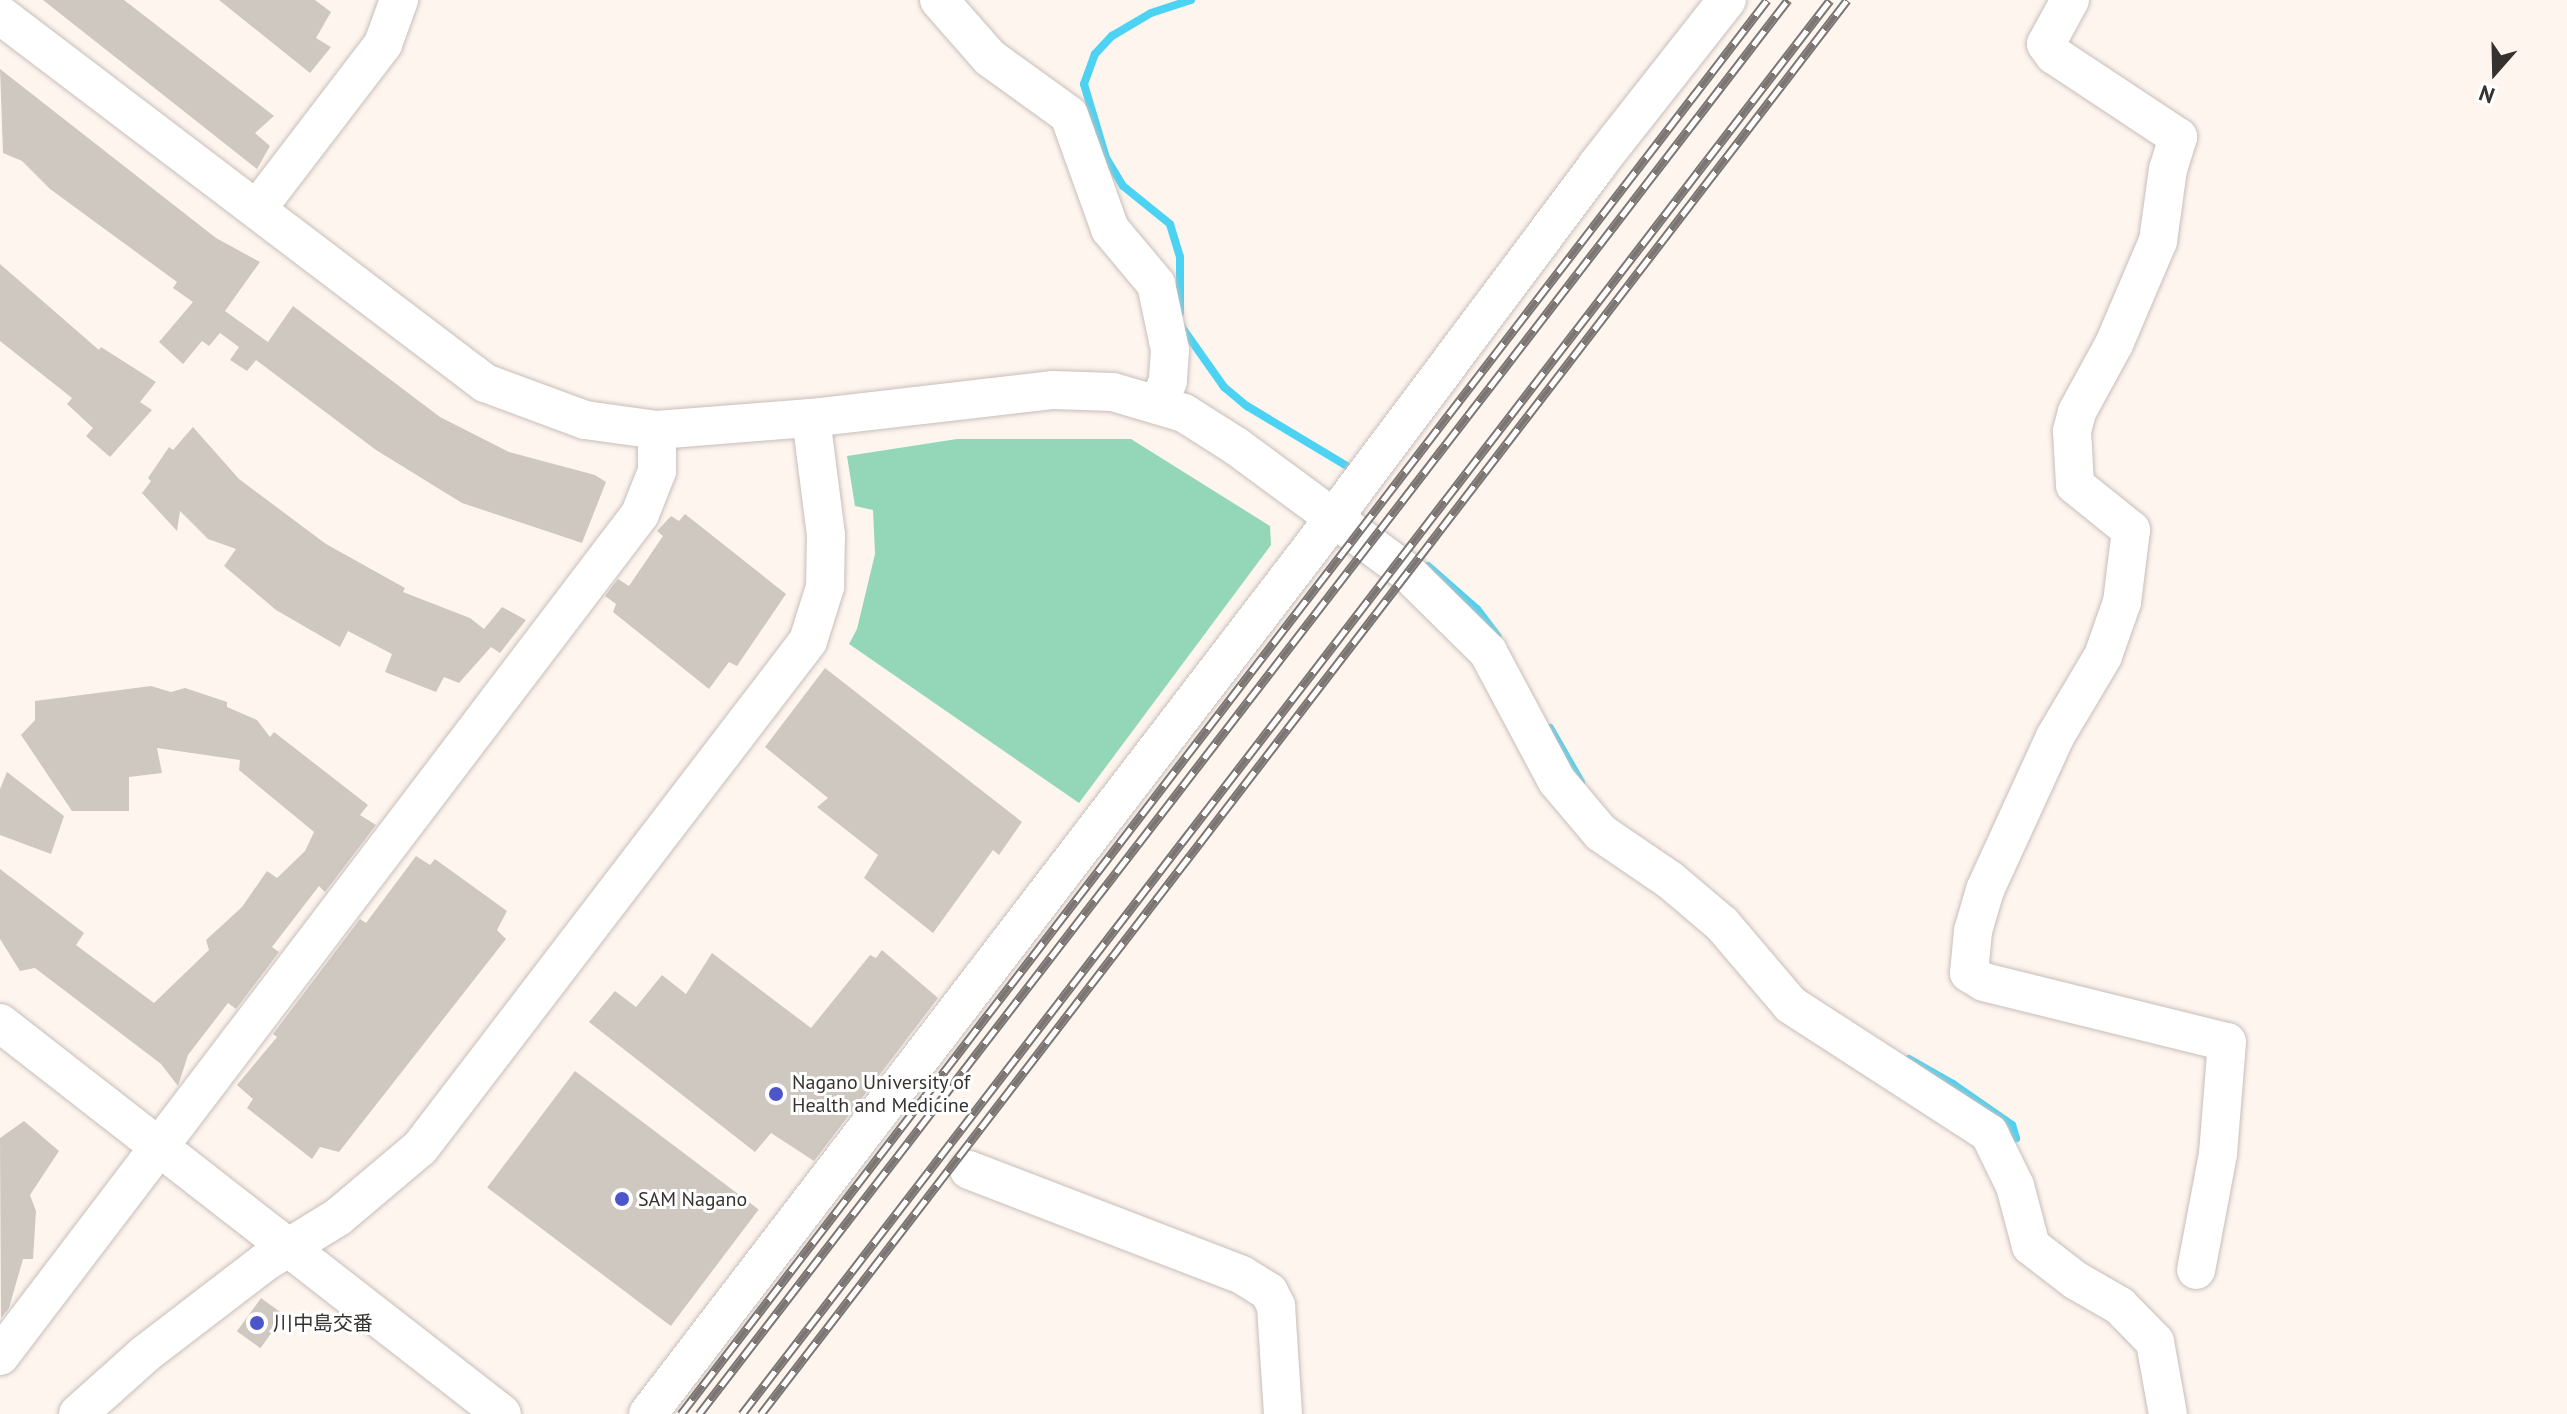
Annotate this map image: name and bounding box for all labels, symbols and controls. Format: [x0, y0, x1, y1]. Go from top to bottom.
north arrow [2455, 32, 2535, 112]
text: N [2475, 79, 2498, 110]
place label: Nagano University of Health and Medicine [792, 1070, 971, 1117]
marker: Nagano University of Health and Medicine [767, 1085, 785, 1103]
place label: SAM Nagano [638, 1187, 747, 1211]
marker: SAM Nagano [613, 1190, 631, 1208]
place label: 川中島交番 [273, 1311, 373, 1335]
marker: 川中島交番 [248, 1314, 266, 1332]

